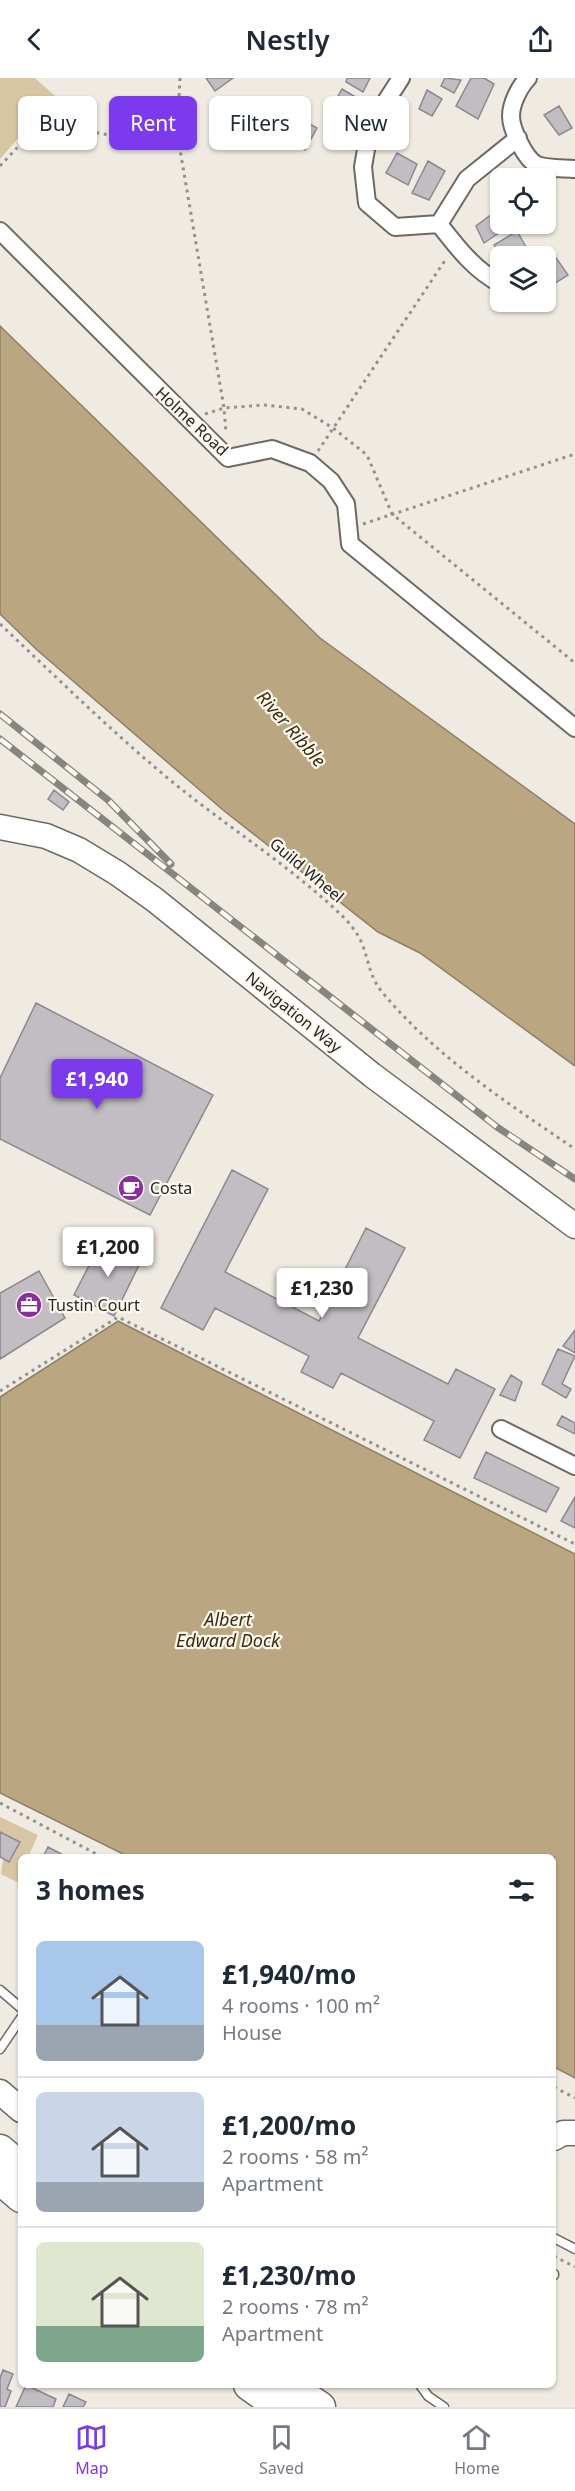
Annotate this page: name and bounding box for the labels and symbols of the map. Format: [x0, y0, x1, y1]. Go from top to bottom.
street label: Holme Road [151, 381, 233, 461]
water label: River Ribble [252, 685, 332, 772]
street label: Guild Wheel [265, 832, 349, 908]
street label: Navigation Way [241, 966, 347, 1058]
pin: £1,940 [48, 1059, 146, 1110]
cafe icon: Costa [116, 1173, 146, 1203]
place label: Costa [150, 1177, 192, 1199]
pin: £1,200 [59, 1227, 157, 1278]
pin: £1,230 [273, 1268, 371, 1319]
office icon: Tustin Court [14, 1290, 44, 1320]
place label: Tustin Court [48, 1294, 140, 1316]
water label: Albert Edward Dock [176, 1607, 281, 1652]

